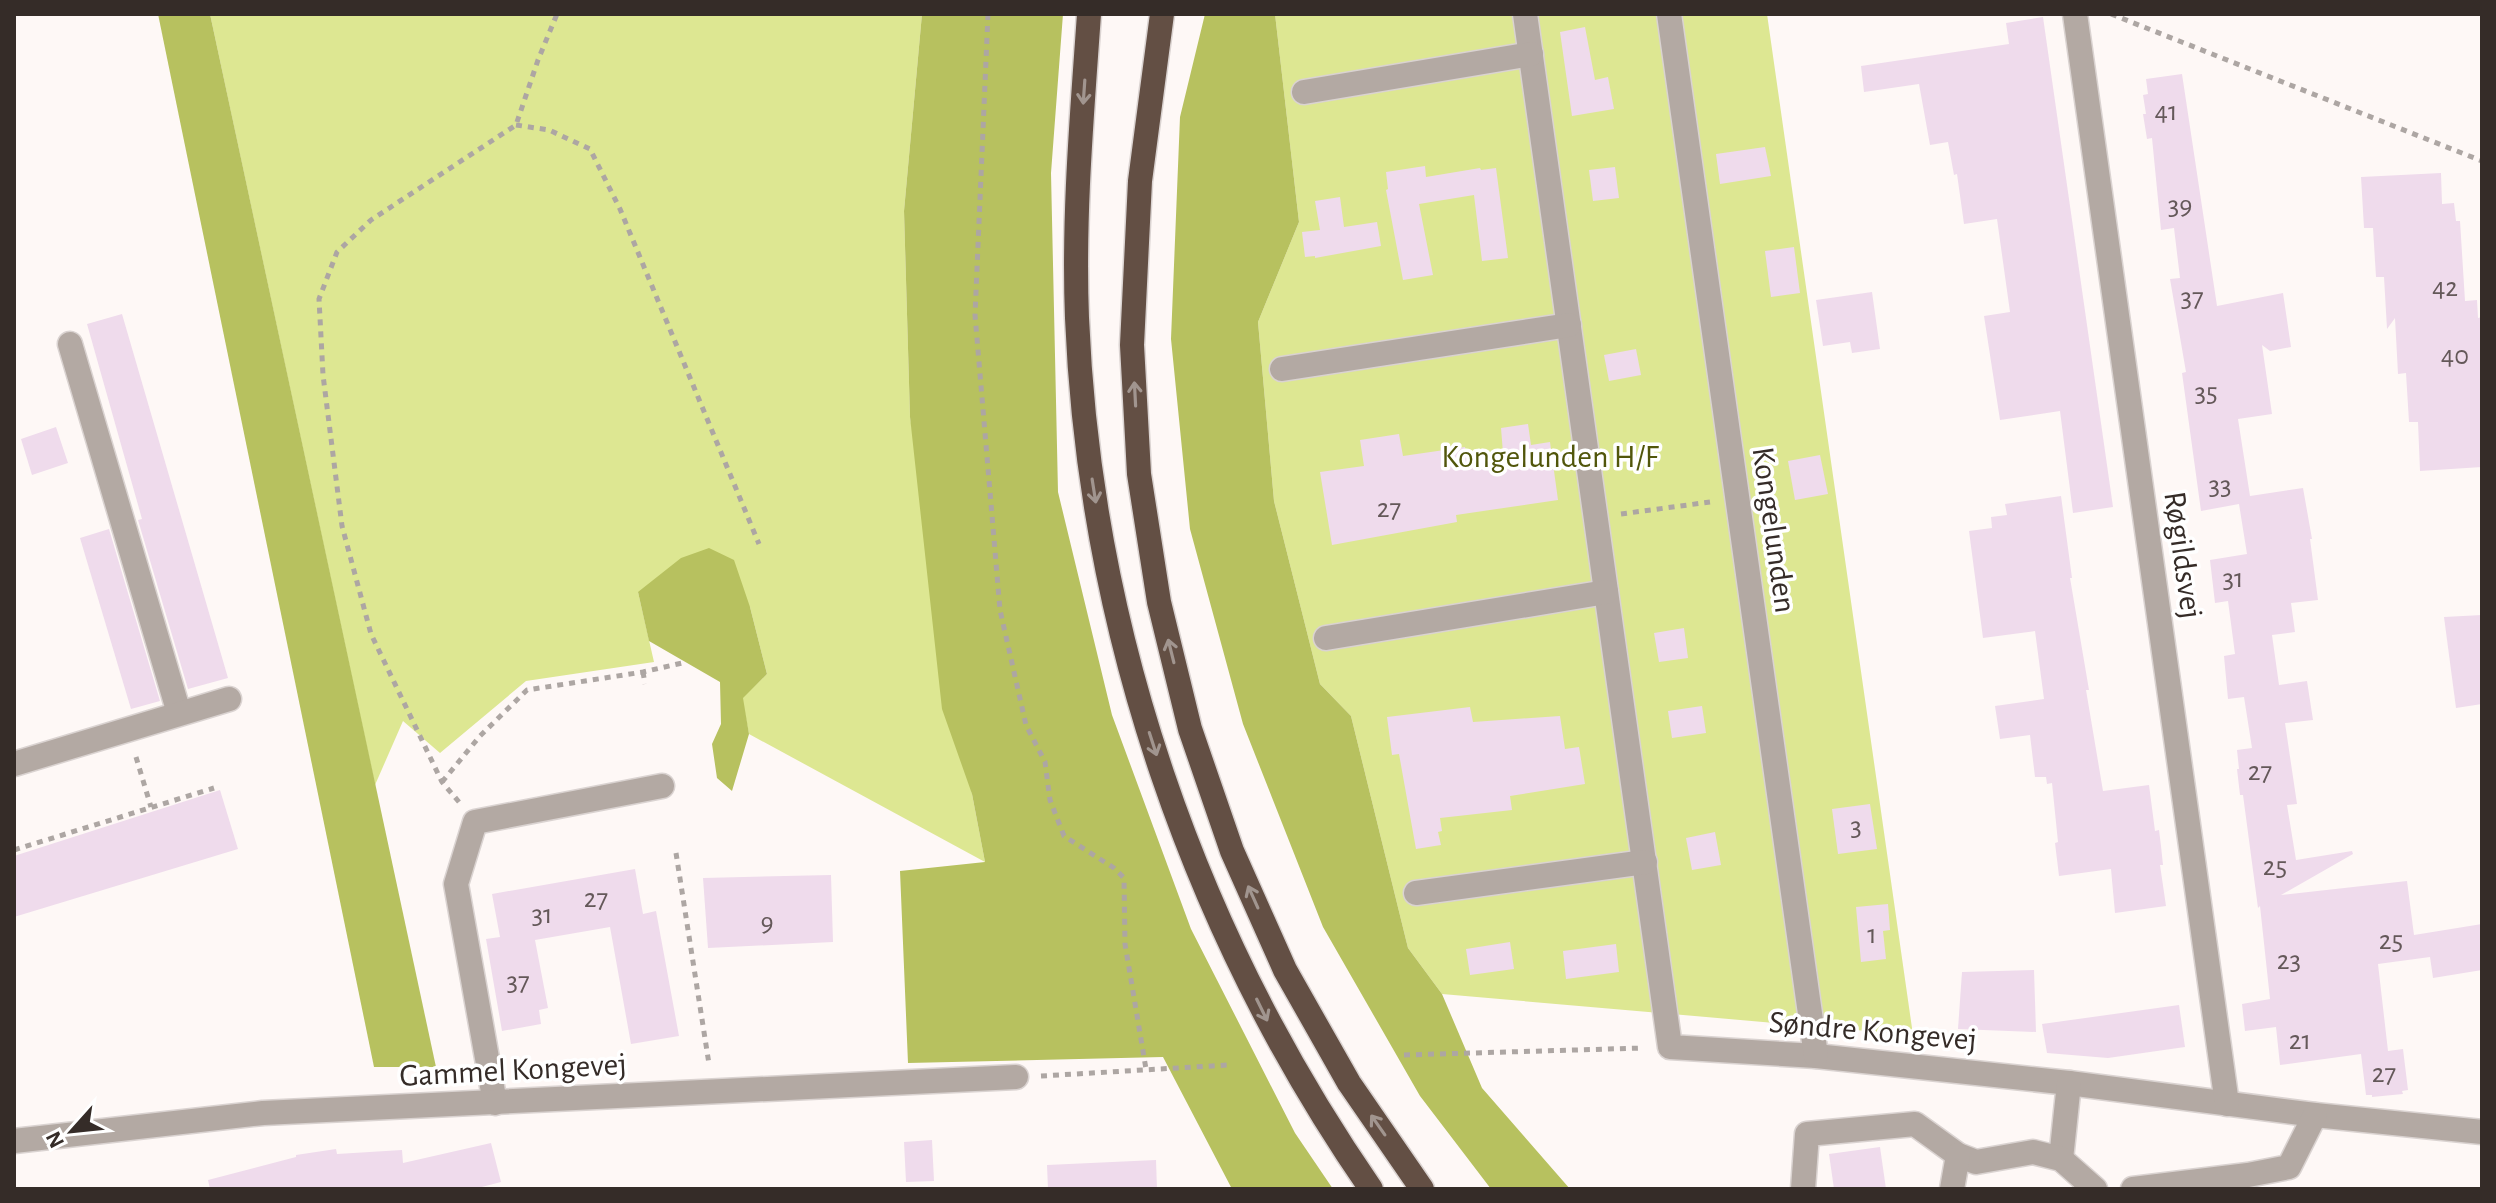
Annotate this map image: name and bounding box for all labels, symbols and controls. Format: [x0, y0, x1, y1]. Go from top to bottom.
one-way arrow [1076, 78, 1091, 105]
house number: 41 [2154, 98, 2178, 126]
house number: 39 [2168, 192, 2192, 220]
house number: 42 [2432, 274, 2458, 302]
house number: 37 [2180, 284, 2204, 312]
house number: 40 [2441, 342, 2469, 370]
house number: 35 [2194, 379, 2218, 407]
one-way arrow [1127, 381, 1142, 408]
park label: Kongelunden H/F [1441, 441, 1660, 473]
street label: Kongelunden [1747, 445, 1801, 615]
house number: 33 [2208, 472, 2232, 500]
one-way arrow [1088, 477, 1103, 503]
street label: Røgildsvej [2158, 489, 2208, 621]
house number: 27 [1377, 495, 1401, 523]
house number: 31 [2222, 565, 2244, 593]
one-way arrow [1163, 639, 1178, 664]
one-way arrow [1146, 731, 1161, 756]
house number: 27 [2248, 758, 2272, 786]
house number: 3 [1850, 813, 1862, 841]
house number: 25 [2263, 853, 2287, 881]
house number: 27 [584, 885, 608, 913]
one-way arrow [1245, 886, 1260, 910]
house number: 31 [531, 901, 553, 929]
house number: 9 [760, 909, 774, 937]
house number: 1 [1867, 921, 1877, 949]
house number: 25 [2379, 927, 2403, 955]
house number: 23 [2277, 947, 2301, 975]
house number: 37 [506, 968, 530, 996]
one-way arrow [1255, 997, 1270, 1021]
street label: Søndre Kongevej [1768, 1006, 1978, 1056]
house number: 21 [2289, 1027, 2311, 1055]
street label: Gammel Kongevej [399, 1048, 627, 1092]
house number: 27 [2372, 1060, 2396, 1088]
north arrow [32, 1091, 112, 1171]
one-way arrow [1370, 1114, 1386, 1136]
text: N [42, 1128, 68, 1151]

